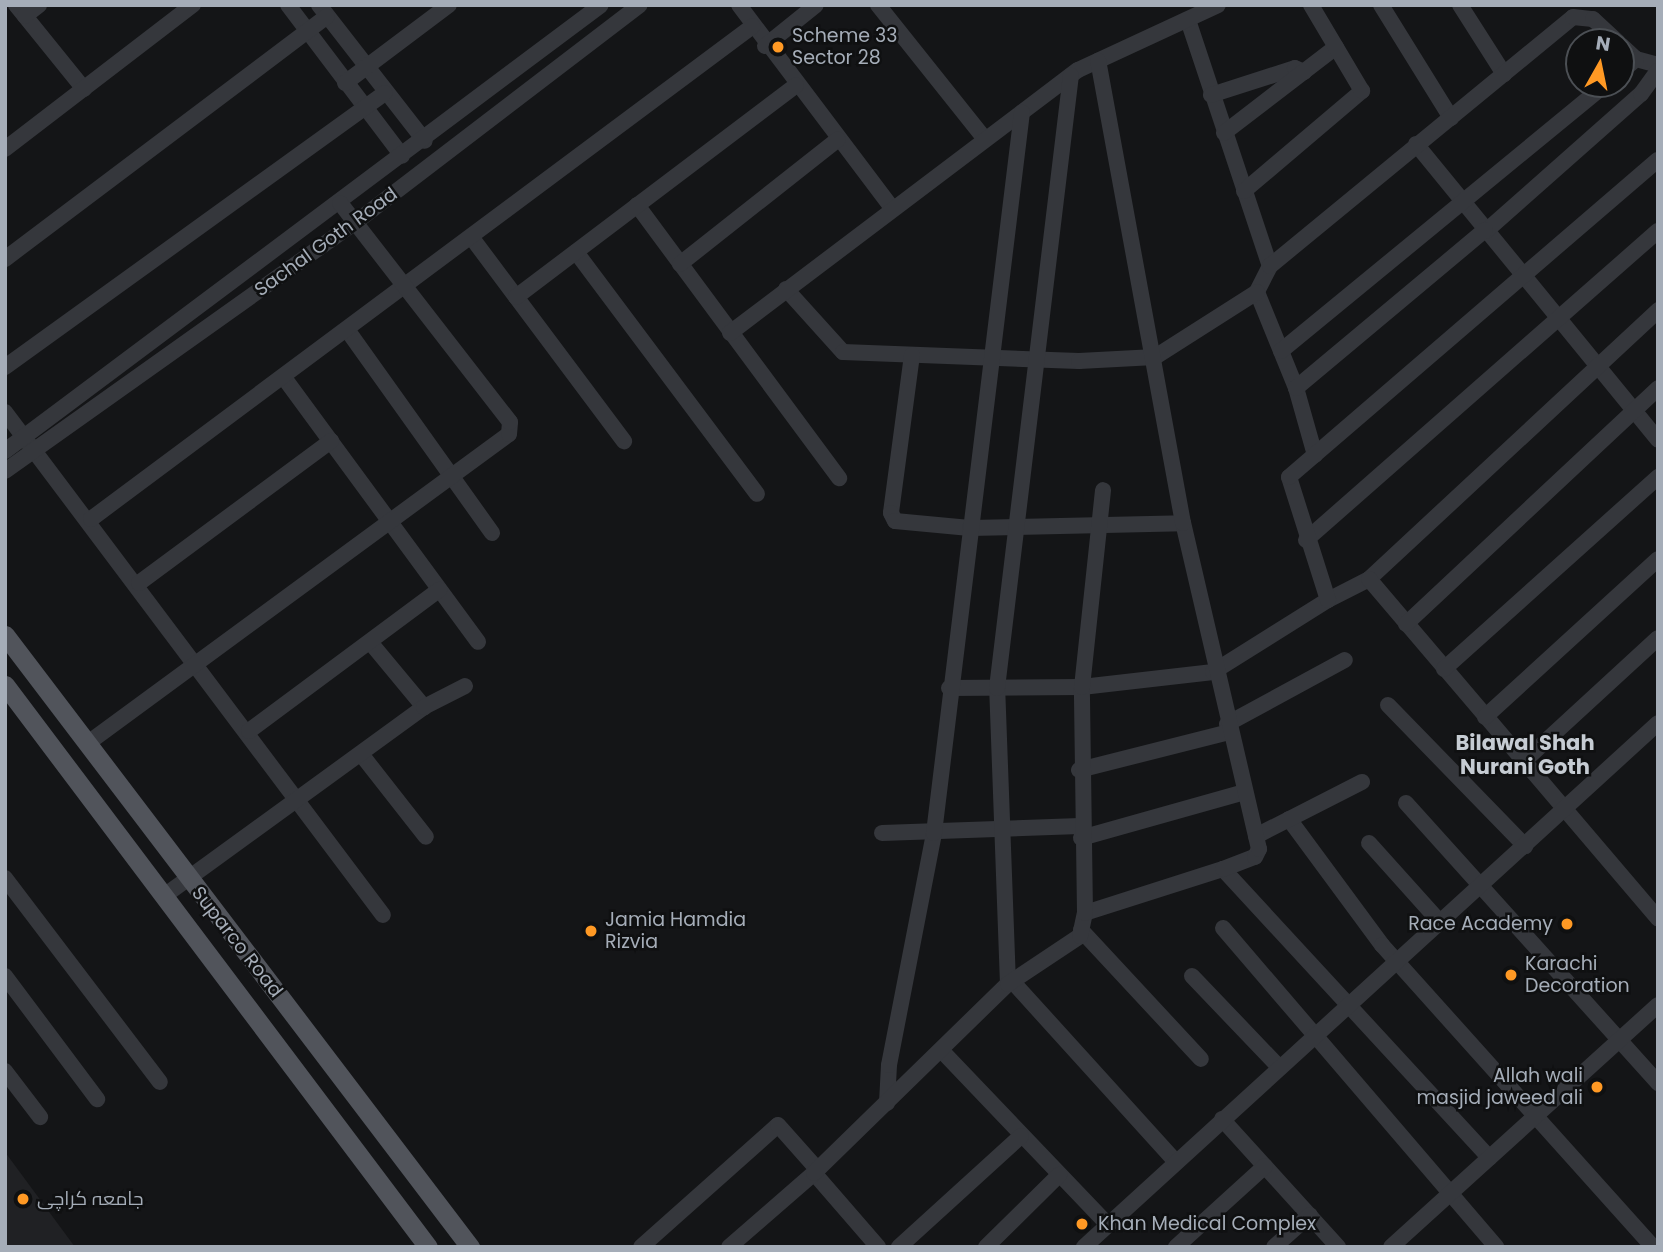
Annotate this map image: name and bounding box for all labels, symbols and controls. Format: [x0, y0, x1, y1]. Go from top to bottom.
place label: Scheme 33 Sector 28 [792, 25, 897, 69]
north arrow [1565, 28, 1635, 98]
text: N [1594, 29, 1612, 58]
marker: Scheme 33 Sector 28 [770, 39, 786, 55]
street label: Sachal Goth Road [250, 183, 402, 301]
district label: Bilawal Shah Nurani Goth [1455, 730, 1595, 780]
street label: Suparco Road [187, 882, 287, 1002]
place label: Jamia Hamdia Rizvia [605, 909, 746, 953]
place label: Race Academy [1408, 913, 1553, 935]
marker: Race Academy [1559, 916, 1575, 932]
marker: Jamia Hamdia Rizvia [583, 923, 599, 939]
place label: Karachi Decoration [1525, 953, 1630, 997]
marker: Karachi Decoration [1503, 967, 1519, 983]
place label: Allah wali masjid jaweed ali [1417, 1065, 1583, 1109]
marker: Allah wali masjid jaweed ali [1589, 1079, 1605, 1095]
place label: جامعہ کراچی [37, 1188, 144, 1210]
marker: جامعہ کراچی [15, 1191, 31, 1207]
place label: Khan Medical Complex [1098, 1213, 1316, 1235]
marker: Khan Medical Complex [1072, 1214, 1092, 1234]

